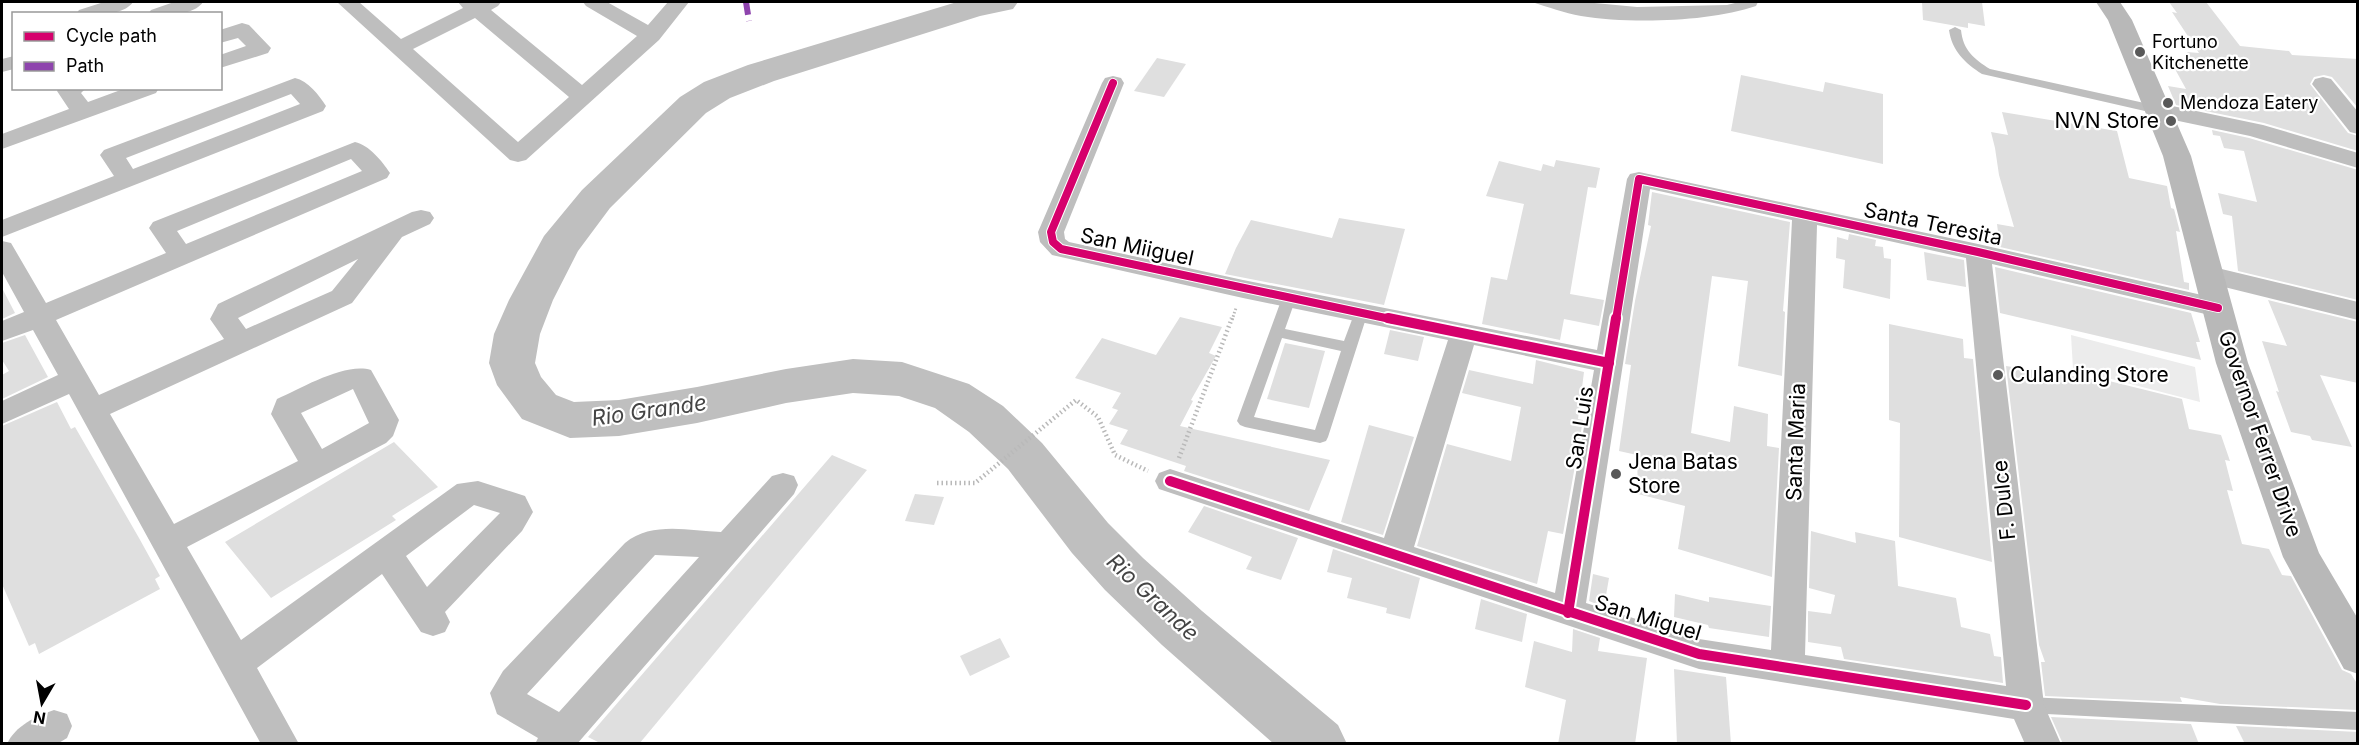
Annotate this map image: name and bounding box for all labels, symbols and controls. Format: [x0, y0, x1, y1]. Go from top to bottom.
legend [12, 12, 222, 90]
text: Cycle path [66, 25, 157, 46]
place label: Fortuno Kitchenette [2152, 31, 2249, 73]
marker: Fortuno Kitchenette [2133, 45, 2147, 59]
text: Path [66, 55, 104, 76]
place label: Mendoza Eatery [2180, 92, 2318, 113]
marker: Mendoza Eatery [2161, 96, 2175, 110]
place label: NVN Store [2054, 108, 2159, 133]
marker: NVN Store [2164, 114, 2178, 128]
street label: Santa Teresita [1861, 197, 2005, 250]
street label: San Miiguel [1078, 222, 1196, 271]
street label: Governor Ferrer Drive [2213, 328, 2308, 540]
place label: Culanding Store [2010, 362, 2169, 387]
marker: Culanding Store [1991, 368, 2005, 382]
street label: Santa Maria [1781, 382, 1810, 501]
street label: San Luis [1561, 384, 1598, 471]
water label: Rio Grande [590, 389, 708, 431]
place label: Jena Batas Store [1628, 449, 1738, 498]
street label: F. Dulce [1987, 459, 2020, 541]
marker: Jena Batas Store [1609, 467, 1623, 481]
water label: Rio Grande [1102, 548, 1204, 646]
street label: San Miguel [1592, 589, 1705, 646]
north arrow [12, 673, 72, 733]
text: N [32, 707, 47, 729]

